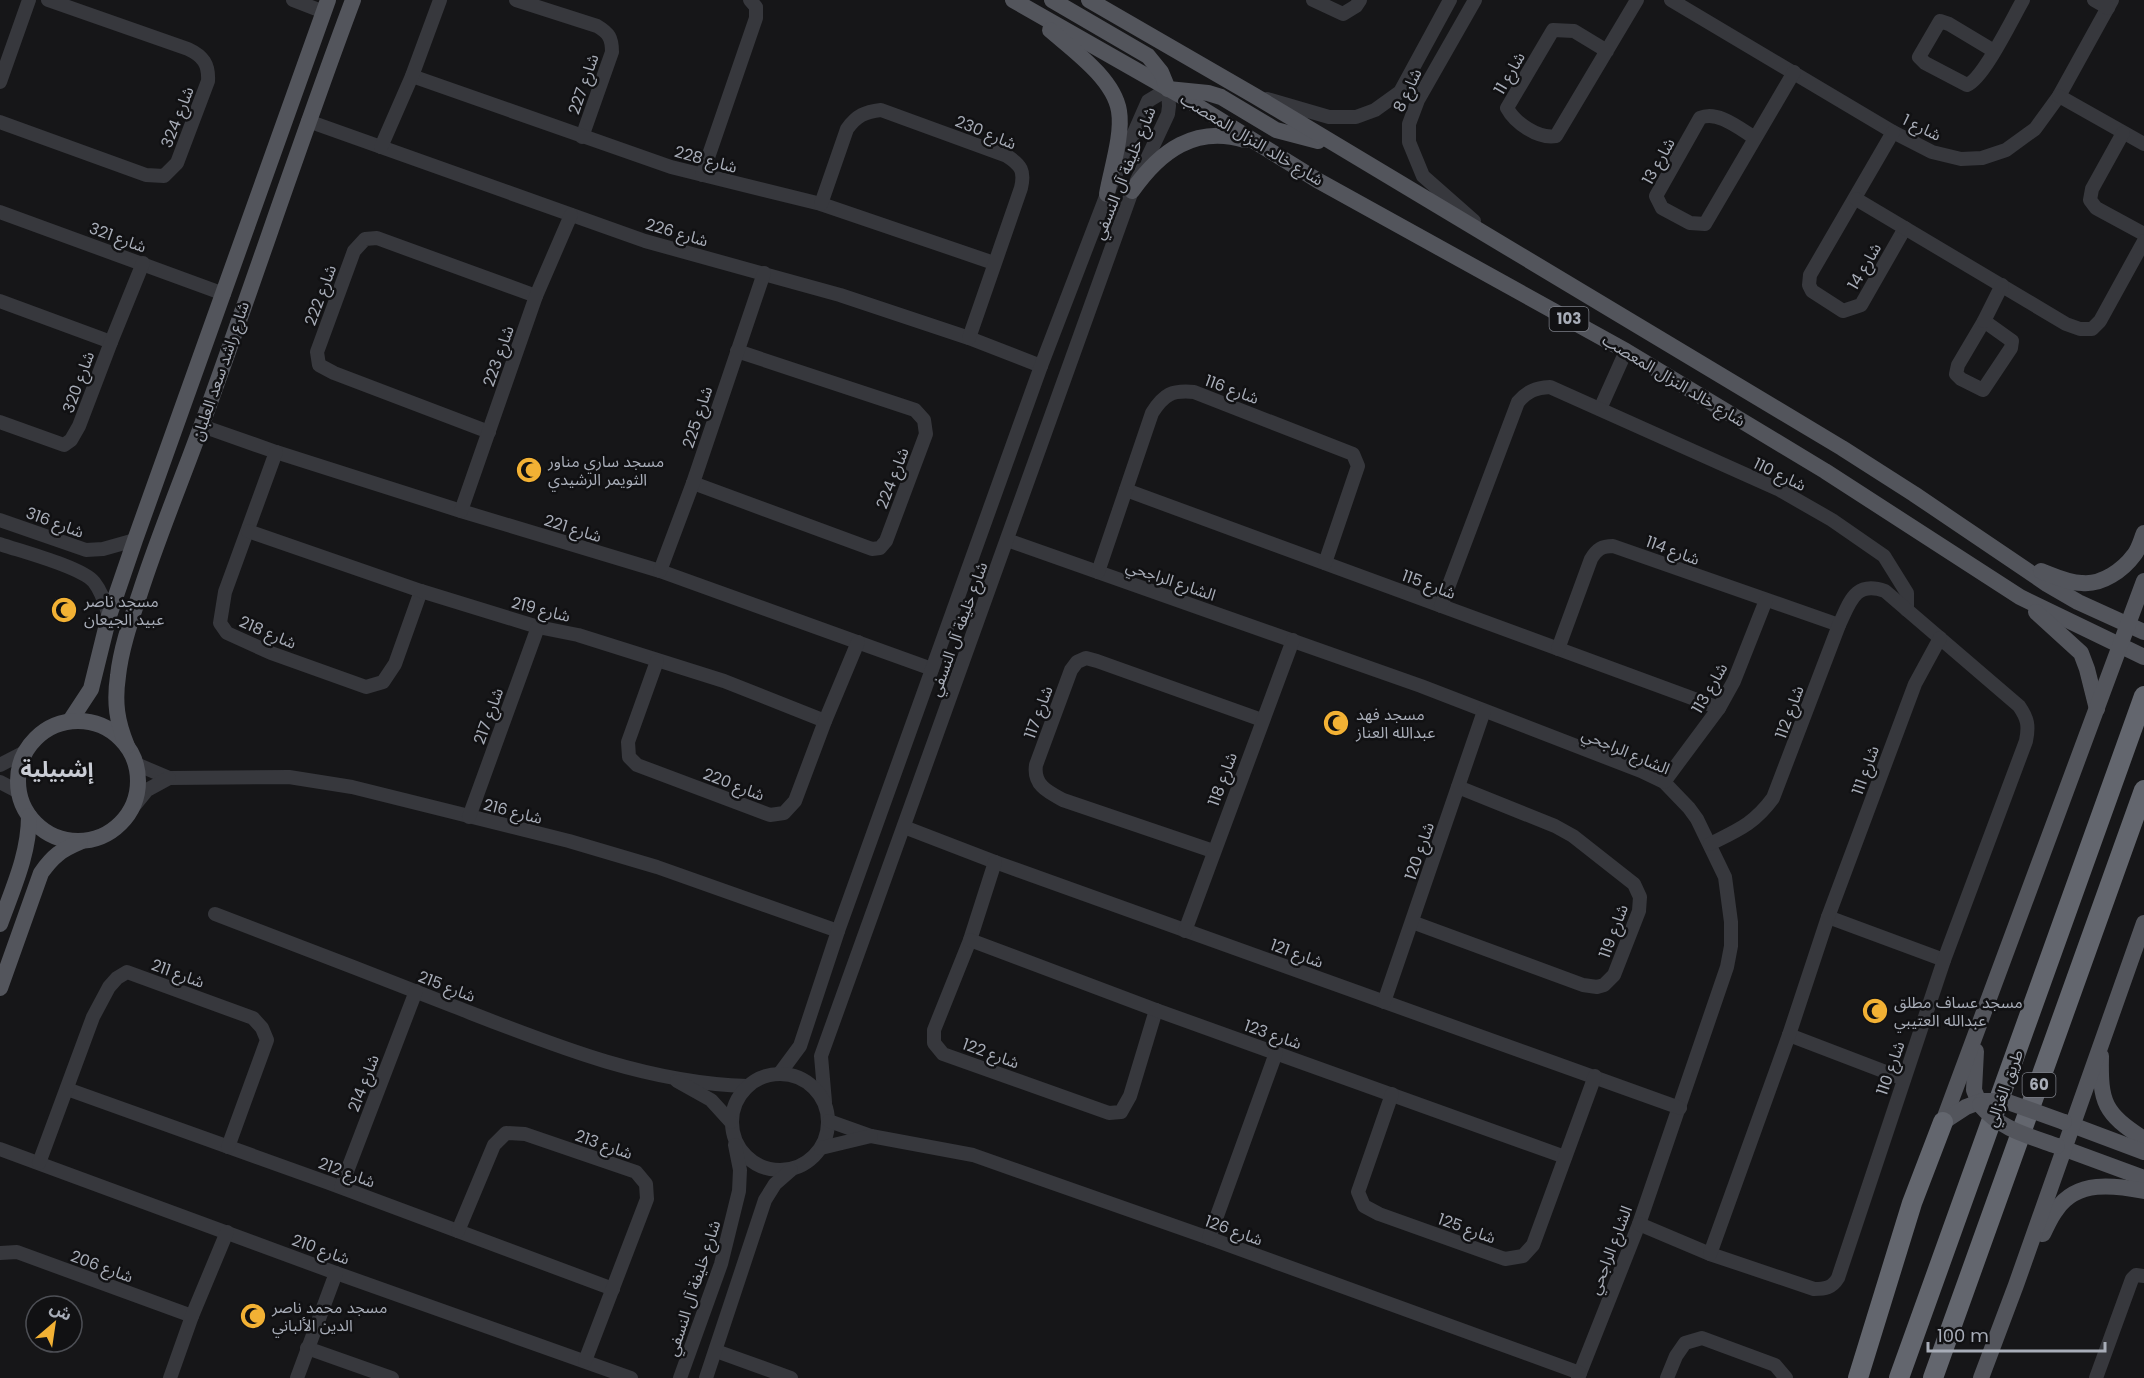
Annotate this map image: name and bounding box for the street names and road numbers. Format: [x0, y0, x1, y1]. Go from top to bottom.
street label: شارع 11 [1488, 48, 1532, 99]
street label: شارع 227 [562, 51, 605, 118]
street label: شارع 8 [1387, 65, 1428, 116]
street label: شارع 324 [155, 83, 201, 152]
street label: شارع خالد النزال المعصب [1175, 88, 1328, 192]
street label: شارع خليفة آل النسفي [1087, 103, 1163, 243]
street label: شارع 1 [1898, 108, 1945, 148]
street label: شارع 230 [951, 110, 1020, 156]
street label: شارع 13 [1636, 134, 1681, 189]
street label: شارع 228 [672, 140, 740, 180]
street label: شارع 226 [643, 213, 711, 253]
street label: شارع 321 [86, 217, 150, 259]
street label: شارع 14 [1842, 239, 1888, 294]
street label: شارع 222 [299, 262, 343, 329]
street label: شارع راشد سعد العلبان [186, 298, 256, 444]
road number: 103 [1550, 307, 1588, 331]
street label: شارع 223 [477, 322, 521, 390]
street label: شارع خالد النزال المعصب [1597, 329, 1750, 433]
street label: شارع 320 [57, 348, 101, 417]
street label: شارع 116 [1201, 369, 1262, 411]
street label: شارع 225 [677, 383, 719, 451]
street label: شارع 224 [870, 444, 916, 513]
street label: شارع 110 [1749, 452, 1810, 498]
street label: شارع 316 [22, 501, 87, 545]
street label: شارع 221 [541, 509, 604, 549]
street label: 114 شارع [1642, 530, 1703, 572]
street label: الشارع الراجحي [1123, 554, 1219, 608]
street label: شارع خليفة آل النسفي [923, 559, 994, 700]
street label: شارع 115 [1398, 564, 1459, 606]
street label: شارع 219 [509, 591, 573, 629]
street label: شارع 218 [235, 610, 300, 656]
street label: شارع 113 [1686, 659, 1734, 718]
street label: شارع 112 [1769, 682, 1811, 742]
street label: شارع 117 [1018, 683, 1060, 742]
street label: شارع 217 [468, 685, 510, 748]
street label: الشارع الراجحي [1578, 723, 1673, 781]
street label: شارع 111 [1846, 742, 1886, 798]
street label: شارع 118 [1202, 749, 1244, 810]
street label: شارع 220 [700, 762, 768, 808]
street label: شارع 216 [481, 793, 545, 831]
street label: شارع 120 [1399, 819, 1441, 884]
street label: شارع 119 [1593, 901, 1635, 962]
street label: شارع 121 [1267, 933, 1327, 975]
street label: شارع 211 [148, 953, 208, 995]
street label: شارع 215 [414, 965, 479, 1009]
street label: شارع 123 [1241, 1014, 1305, 1056]
street label: شارع 122 [959, 1033, 1022, 1075]
street label: شارع 110 [1871, 1038, 1911, 1099]
street label: طريق الغزالي [1980, 1046, 2030, 1130]
street label: شارع 214 [342, 1051, 386, 1116]
road number: 60 [2022, 1073, 2056, 1097]
street label: شارع 213 [572, 1124, 636, 1166]
street label: شارع 212 [315, 1152, 378, 1194]
street label: الشارع الراجحي [1583, 1202, 1639, 1298]
street label: شارع 125 [1434, 1207, 1499, 1250]
street label: شارع 126 [1201, 1209, 1266, 1252]
street label: شارع خليفة آل النسفي [661, 1217, 727, 1359]
street label: شارع 210 [288, 1228, 353, 1271]
street label: شارع 206 [67, 1245, 136, 1289]

